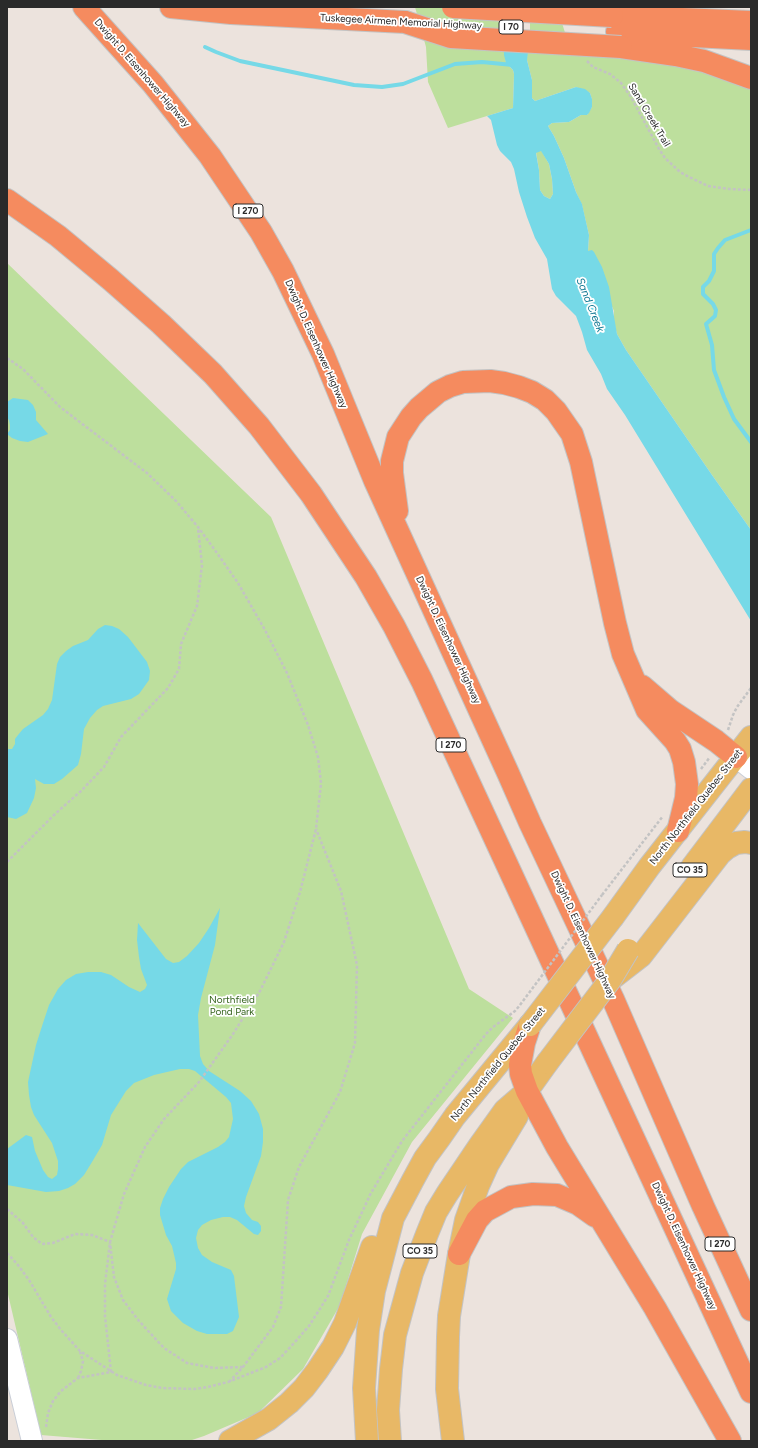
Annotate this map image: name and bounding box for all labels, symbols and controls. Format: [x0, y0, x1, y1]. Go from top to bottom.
street label: Tuskegee Airmen Memorial Highway [320, 12, 482, 32]
street label: Dwight D. Eisenhower Highway [92, 16, 192, 130]
road number: I 70 [499, 20, 523, 34]
street label: Sand Creek Trail [625, 81, 673, 149]
road number: I 270 [233, 204, 263, 218]
water label: Sand Creek [573, 276, 607, 334]
street label: Dwight D. Eisenhower Highway [282, 278, 350, 410]
street label: Dwight D. Eisenhower Highway [413, 574, 483, 706]
road number: I 270 [436, 738, 466, 752]
street label: North Northfield Quebec Street [647, 747, 745, 867]
road number: CO 35 [673, 863, 707, 877]
street label: Dwight D. Eisenhower Highway [548, 869, 618, 1001]
park label: Northfield Pond Park [209, 994, 255, 1018]
street label: North Northfield Quebec Street [448, 1005, 548, 1123]
street label: Dwight D. Eisenhower Highway [649, 1180, 719, 1312]
road number: I 270 [705, 1237, 735, 1251]
road number: CO 35 [403, 1244, 437, 1258]

